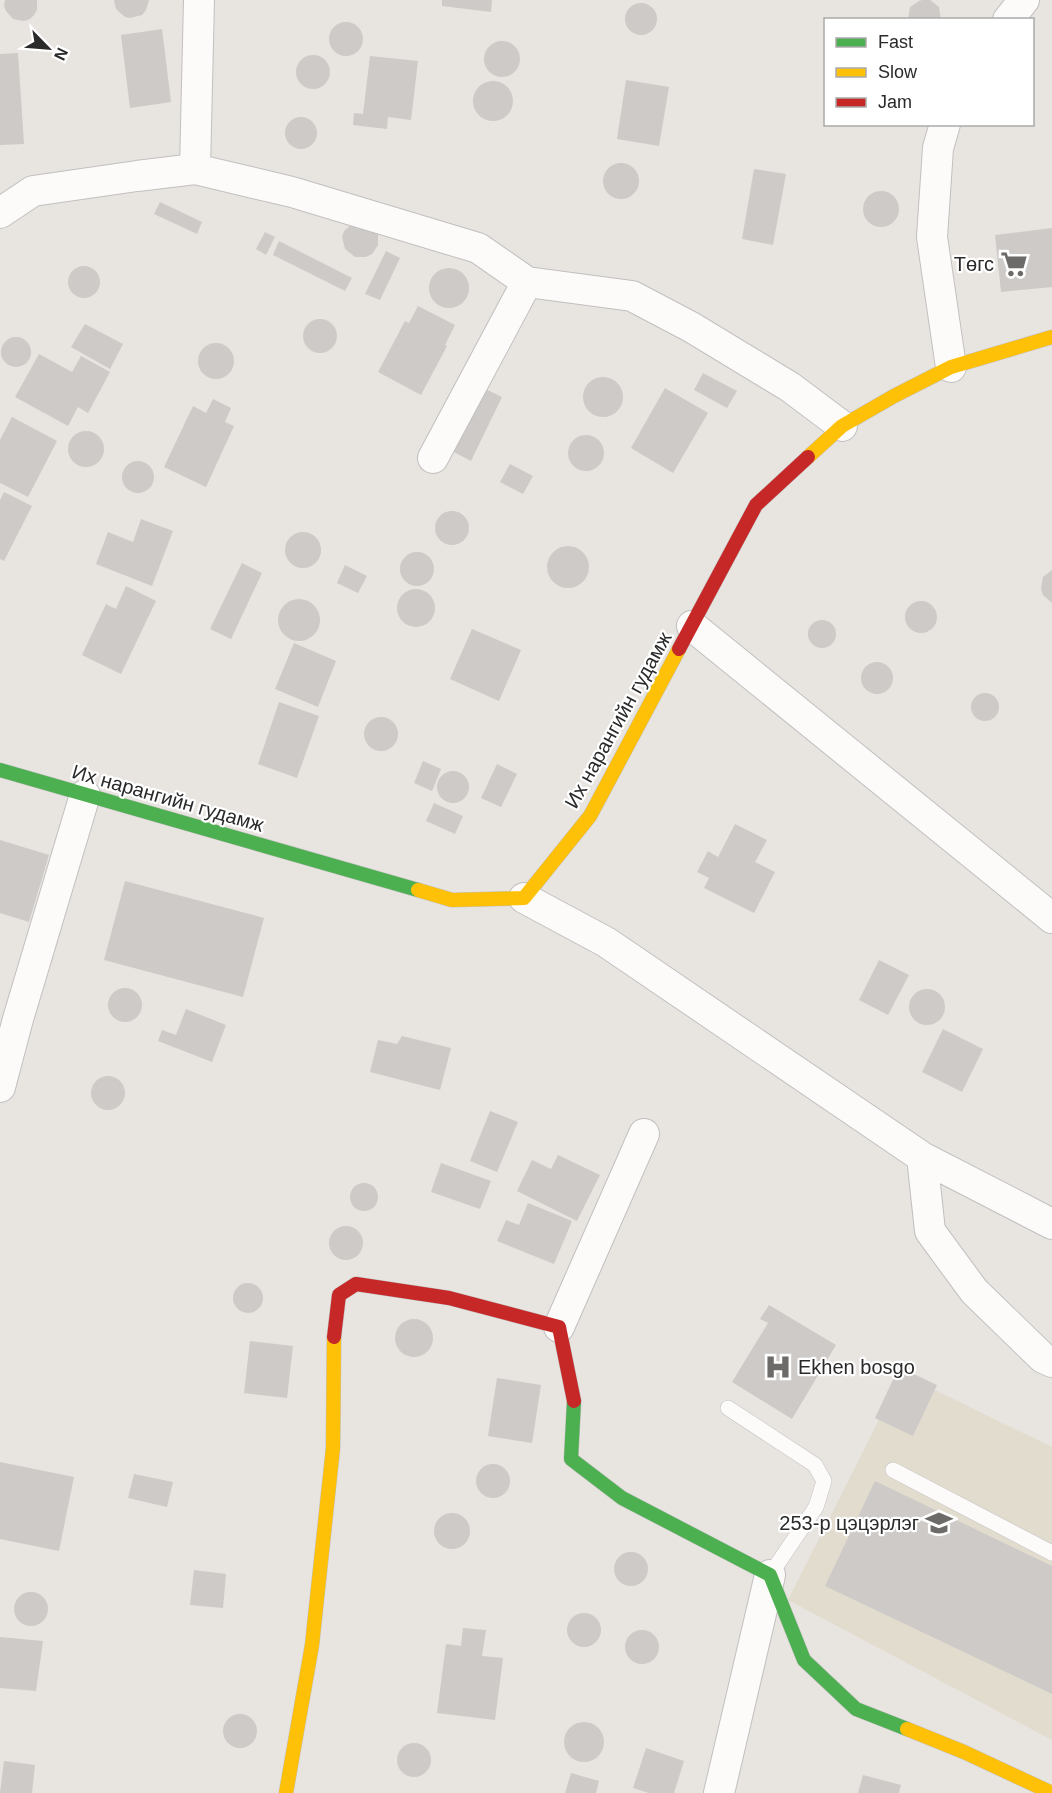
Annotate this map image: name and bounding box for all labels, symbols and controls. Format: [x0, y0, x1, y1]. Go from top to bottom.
north arrow [18, 18, 78, 78]
legend [824, 18, 1034, 126]
text: Fast [878, 32, 913, 52]
text: N [51, 45, 71, 63]
text: Slow [878, 62, 918, 82]
text: Jam [878, 92, 912, 112]
supermarket icon: Төгс [999, 249, 1029, 279]
place label: Төгс [954, 253, 994, 275]
street label: Их нарангийн гудамж [560, 627, 676, 812]
street label: Их нарангийн гудамж [70, 760, 267, 836]
hospital icon: Ekhen bosgo [763, 1352, 793, 1382]
place label: Ekhen bosgo [798, 1356, 915, 1378]
school or university icon: 253-р цэцэрлэг [924, 1508, 954, 1538]
place label: 253-р цэцэрлэг [779, 1512, 919, 1534]

